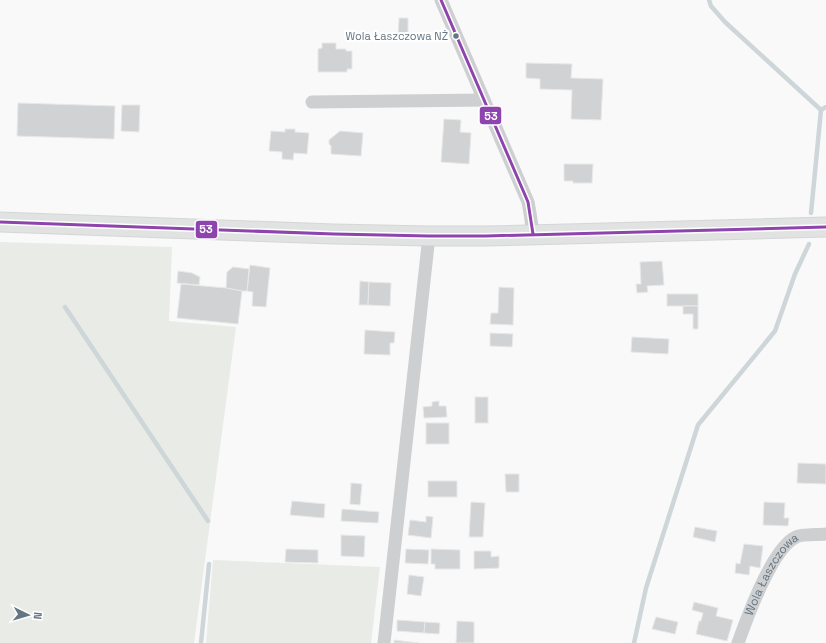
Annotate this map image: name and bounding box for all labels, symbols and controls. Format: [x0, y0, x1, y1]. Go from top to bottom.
place label: Wola Łaszczowa NŻ [346, 29, 448, 43]
marker: Wola Łaszczowa NŻ [451, 31, 461, 41]
line badge: 53 [479, 106, 502, 125]
text: 53 [484, 109, 498, 123]
line badge: 53 [195, 220, 218, 239]
text: 53 [199, 222, 213, 236]
street label: Wola Łaszczowa [741, 529, 801, 618]
north arrow [8, 595, 48, 635]
text: N [31, 612, 45, 620]

